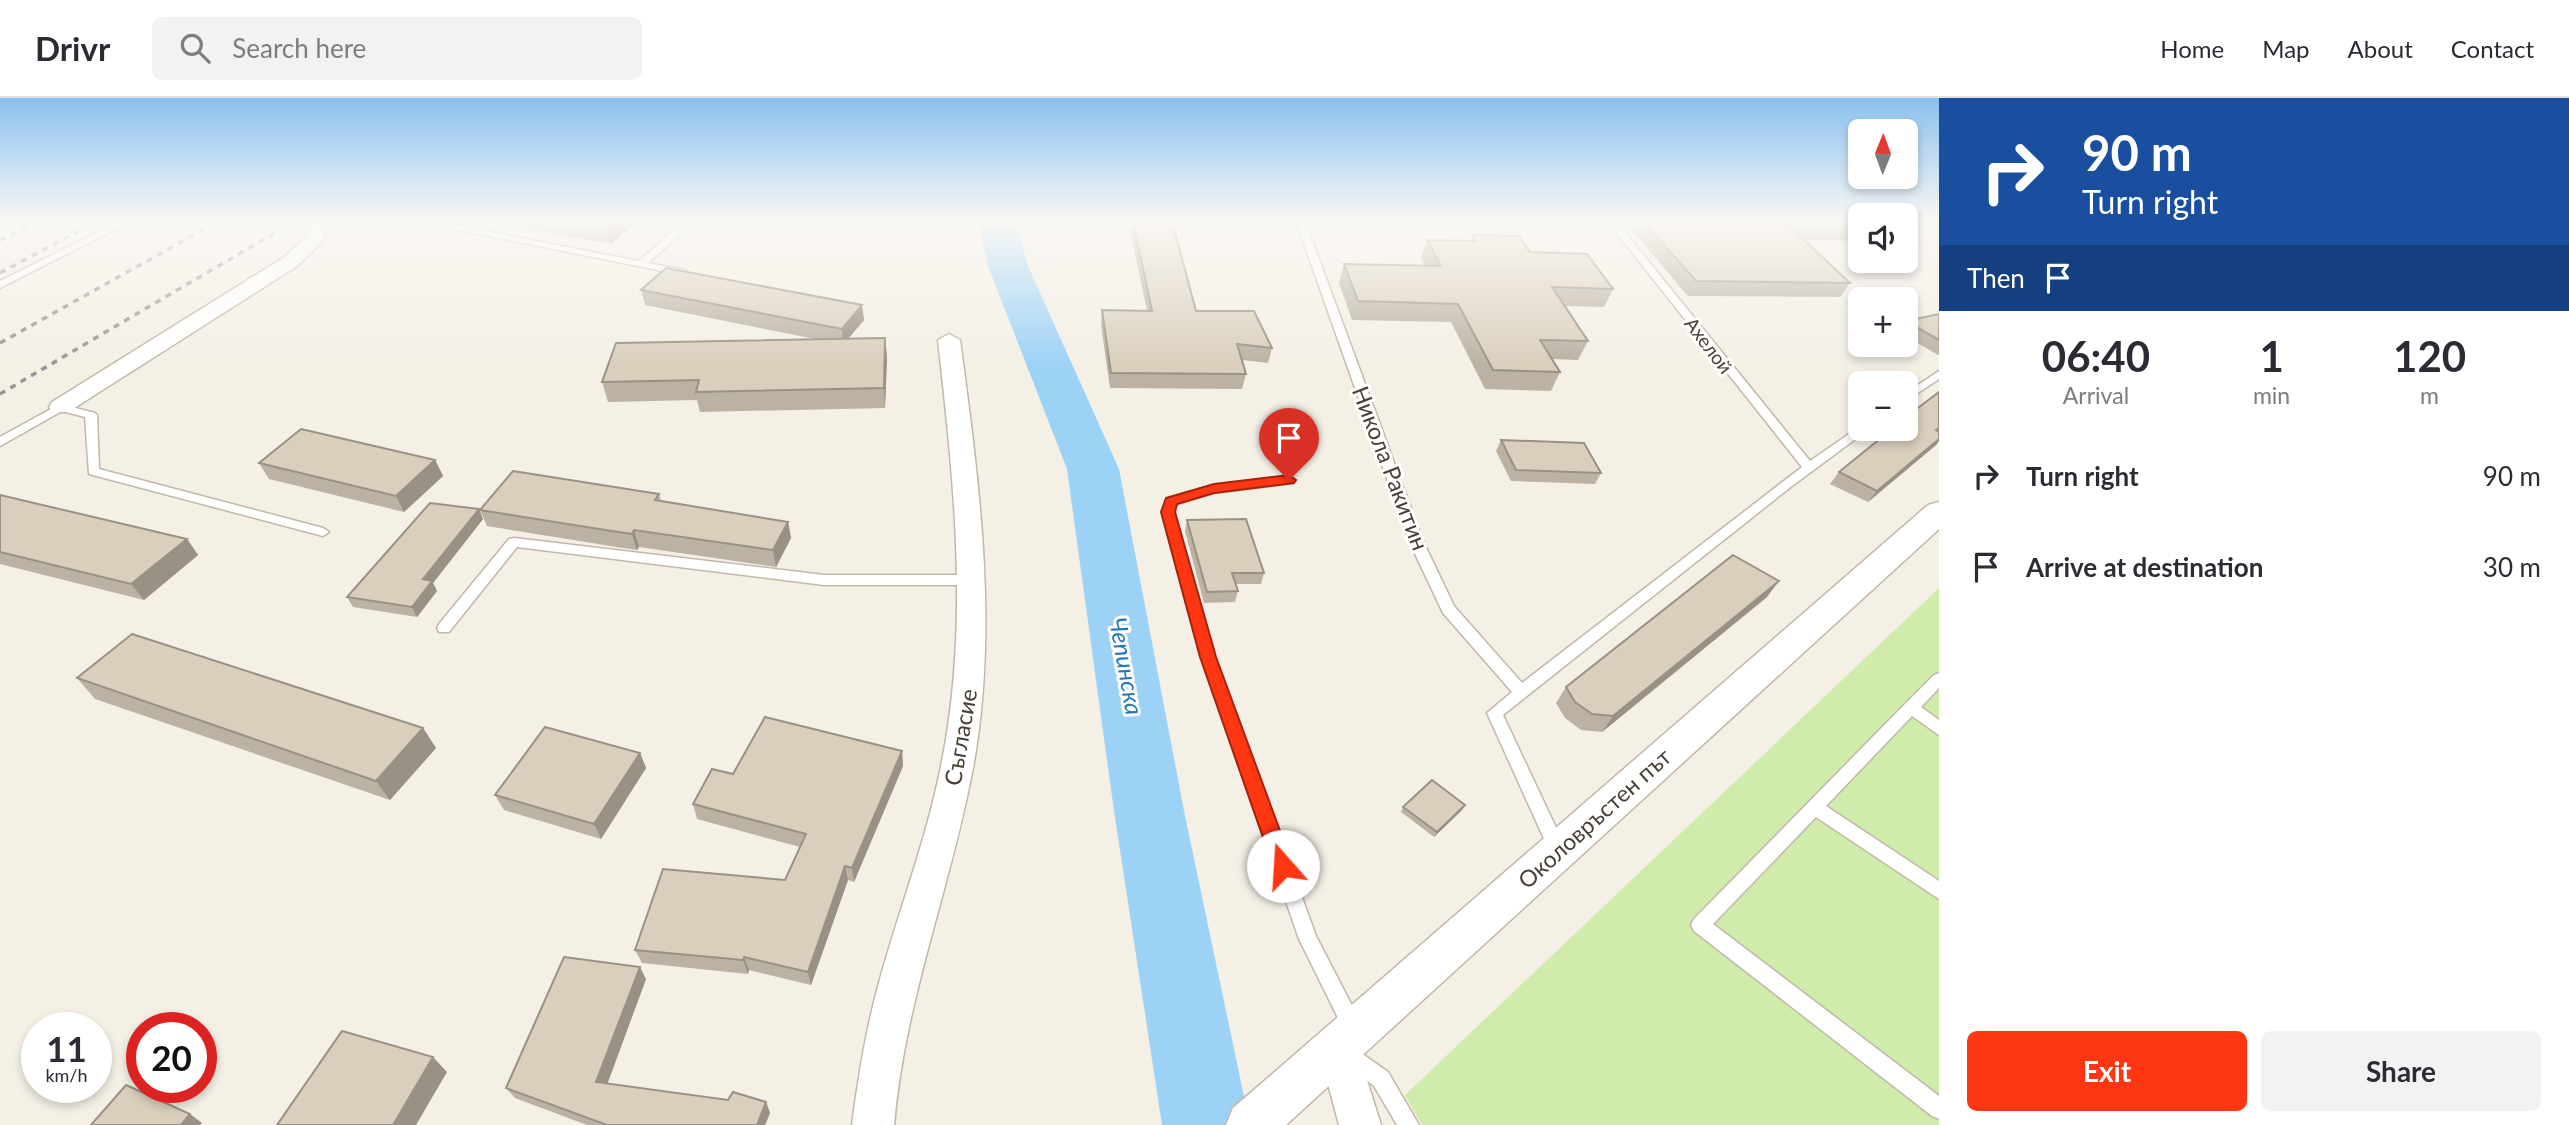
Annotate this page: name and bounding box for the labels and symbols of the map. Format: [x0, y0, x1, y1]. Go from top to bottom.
north arrow [1848, 119, 1918, 189]
street label: Ахелой [1680, 312, 1738, 378]
street label: Никола Ракитин [1347, 382, 1435, 554]
pin [1259, 408, 1319, 480]
water label: Чепинска [1104, 615, 1150, 717]
street label: Съгласие [938, 686, 982, 788]
street label: Околовръстен път [1512, 742, 1676, 894]
position arrow [1246, 829, 1320, 903]
speed limit sign: 20 [126, 1012, 217, 1103]

